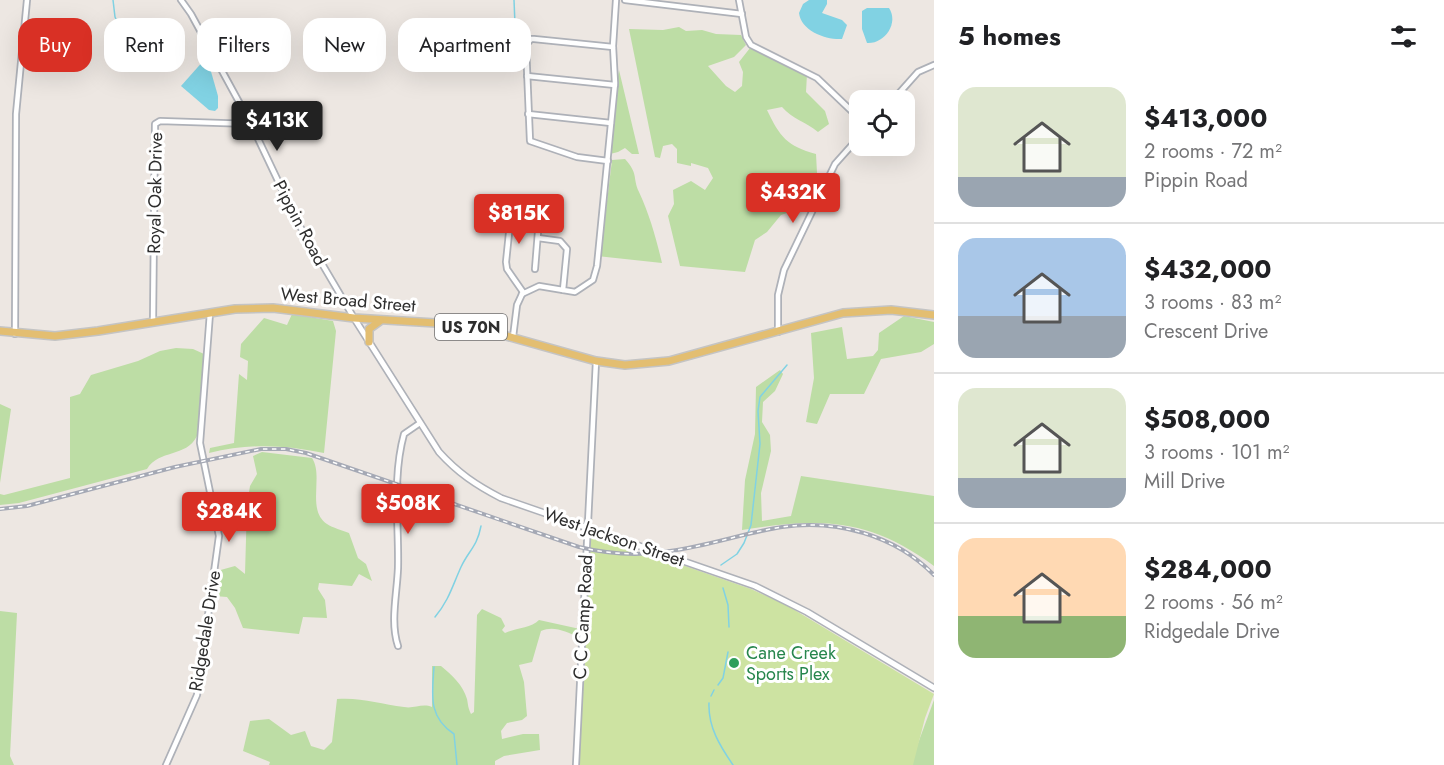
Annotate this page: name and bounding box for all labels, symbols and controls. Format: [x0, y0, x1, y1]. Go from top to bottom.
text: 5 homes [958, 17, 1061, 55]
chip: Buy [18, 18, 92, 72]
chip: Rent [104, 18, 185, 72]
chip: Filters [197, 18, 291, 72]
chip: New [303, 18, 386, 72]
chip: Apartment [398, 18, 531, 72]
icon: filters [1387, 20, 1420, 53]
map controls [849, 90, 915, 156]
button: locate [849, 90, 915, 156]
text: $413,000 [1144, 99, 1267, 137]
pin: $413K [235, 101, 319, 152]
text: $413K [246, 106, 308, 135]
icon: home [1006, 111, 1078, 183]
street label: Royal Oak Drive [141, 132, 169, 254]
text: 2 rooms · 72 m² [1144, 137, 1282, 166]
text: Pippin Road [1144, 166, 1248, 195]
pin: $432K [751, 173, 835, 224]
street label: Pippin Road [267, 176, 333, 270]
text: $432K [760, 178, 826, 207]
pin: $815K [477, 194, 561, 245]
text: $815K [488, 199, 550, 228]
text: $432,000 [1144, 250, 1272, 288]
icon: home [1006, 262, 1078, 334]
street label: West Broad Street [279, 281, 417, 319]
text: 3 rooms · 83 m² [1144, 288, 1281, 317]
road number: US 70N [435, 314, 507, 340]
text: Crescent Drive [1144, 317, 1268, 346]
text: $508,000 [1144, 400, 1270, 438]
icon: home [1006, 412, 1078, 484]
text: 3 rooms · 101 m² [1144, 438, 1290, 467]
text: Mill Drive [1144, 467, 1225, 496]
pin: $508K [366, 484, 450, 535]
text: $508K [375, 489, 441, 518]
pin: $284K [187, 492, 271, 543]
text: $284K [196, 497, 262, 526]
street label: West Jackson Street [540, 501, 688, 573]
text: $284,000 [1144, 550, 1272, 588]
street label: C C Camp Road [567, 554, 599, 680]
icon: home [1006, 562, 1078, 634]
street label: Ridgedale Drive [183, 569, 227, 693]
text: 2 rooms · 56 m² [1144, 588, 1283, 617]
text: Ridgedale Drive [1144, 617, 1280, 646]
place label: Cane Creek Sports Plex [746, 640, 836, 687]
marker: Cane Creek Sports Plex [727, 656, 741, 670]

